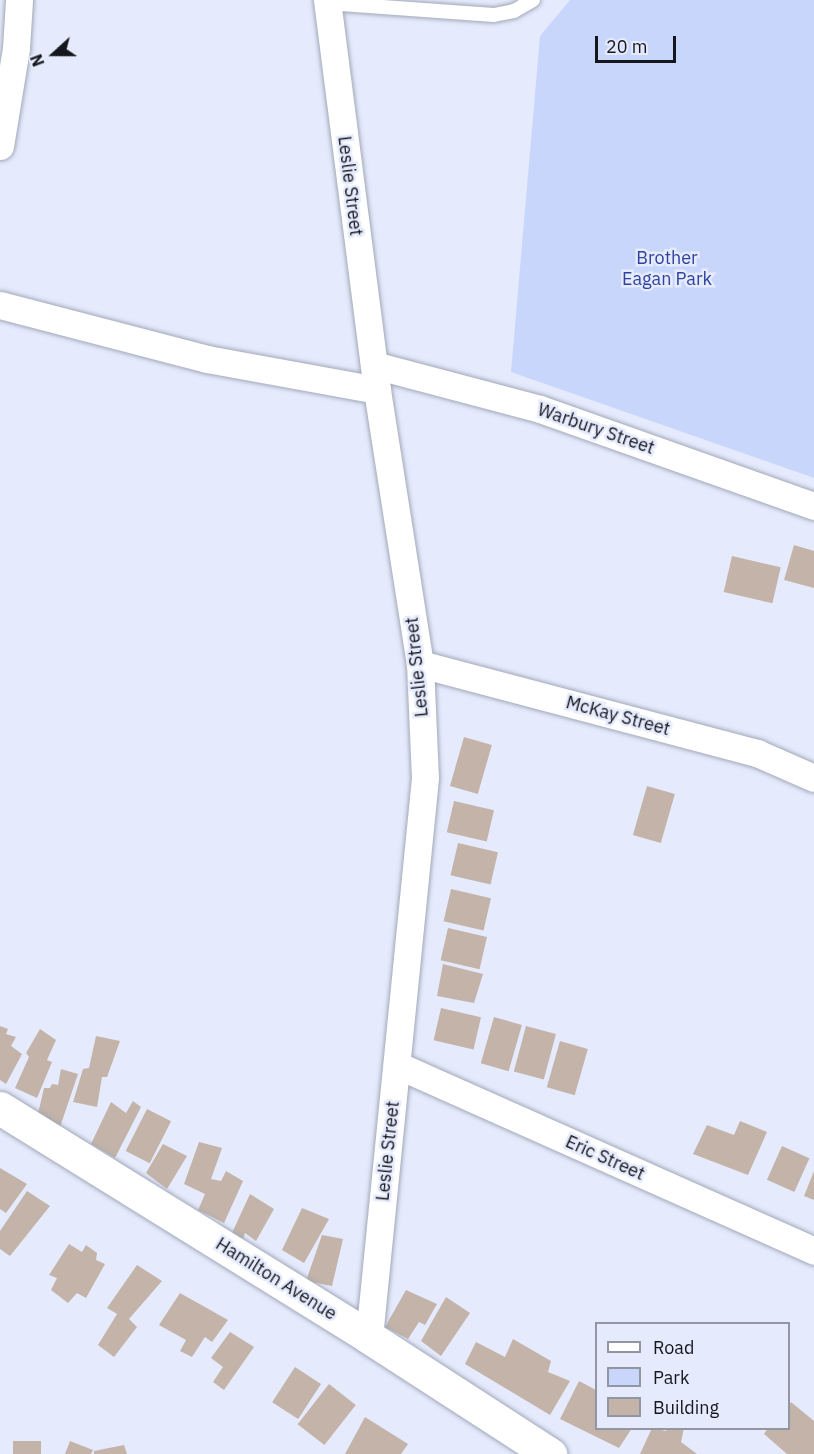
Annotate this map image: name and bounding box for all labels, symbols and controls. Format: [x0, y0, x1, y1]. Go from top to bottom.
north arrow [24, 24, 84, 84]
scale bar [598, 24, 679, 62]
text: 20 m [606, 35, 648, 58]
text: N [26, 51, 49, 69]
street label: Leslie Street [333, 135, 367, 237]
park label: Brother Eagan Park [622, 248, 712, 290]
street label: Warbury Street [535, 399, 657, 459]
street label: Leslie Street [401, 616, 433, 718]
street label: McKay Street [564, 692, 672, 740]
street label: Leslie Street [372, 1100, 404, 1202]
street label: Eric Street [562, 1131, 648, 1185]
street label: Hamilton Avenue [212, 1233, 340, 1325]
legend [595, 1322, 790, 1430]
text: Road [653, 1336, 694, 1359]
text: Park [653, 1366, 689, 1389]
text: Building [653, 1396, 719, 1419]

